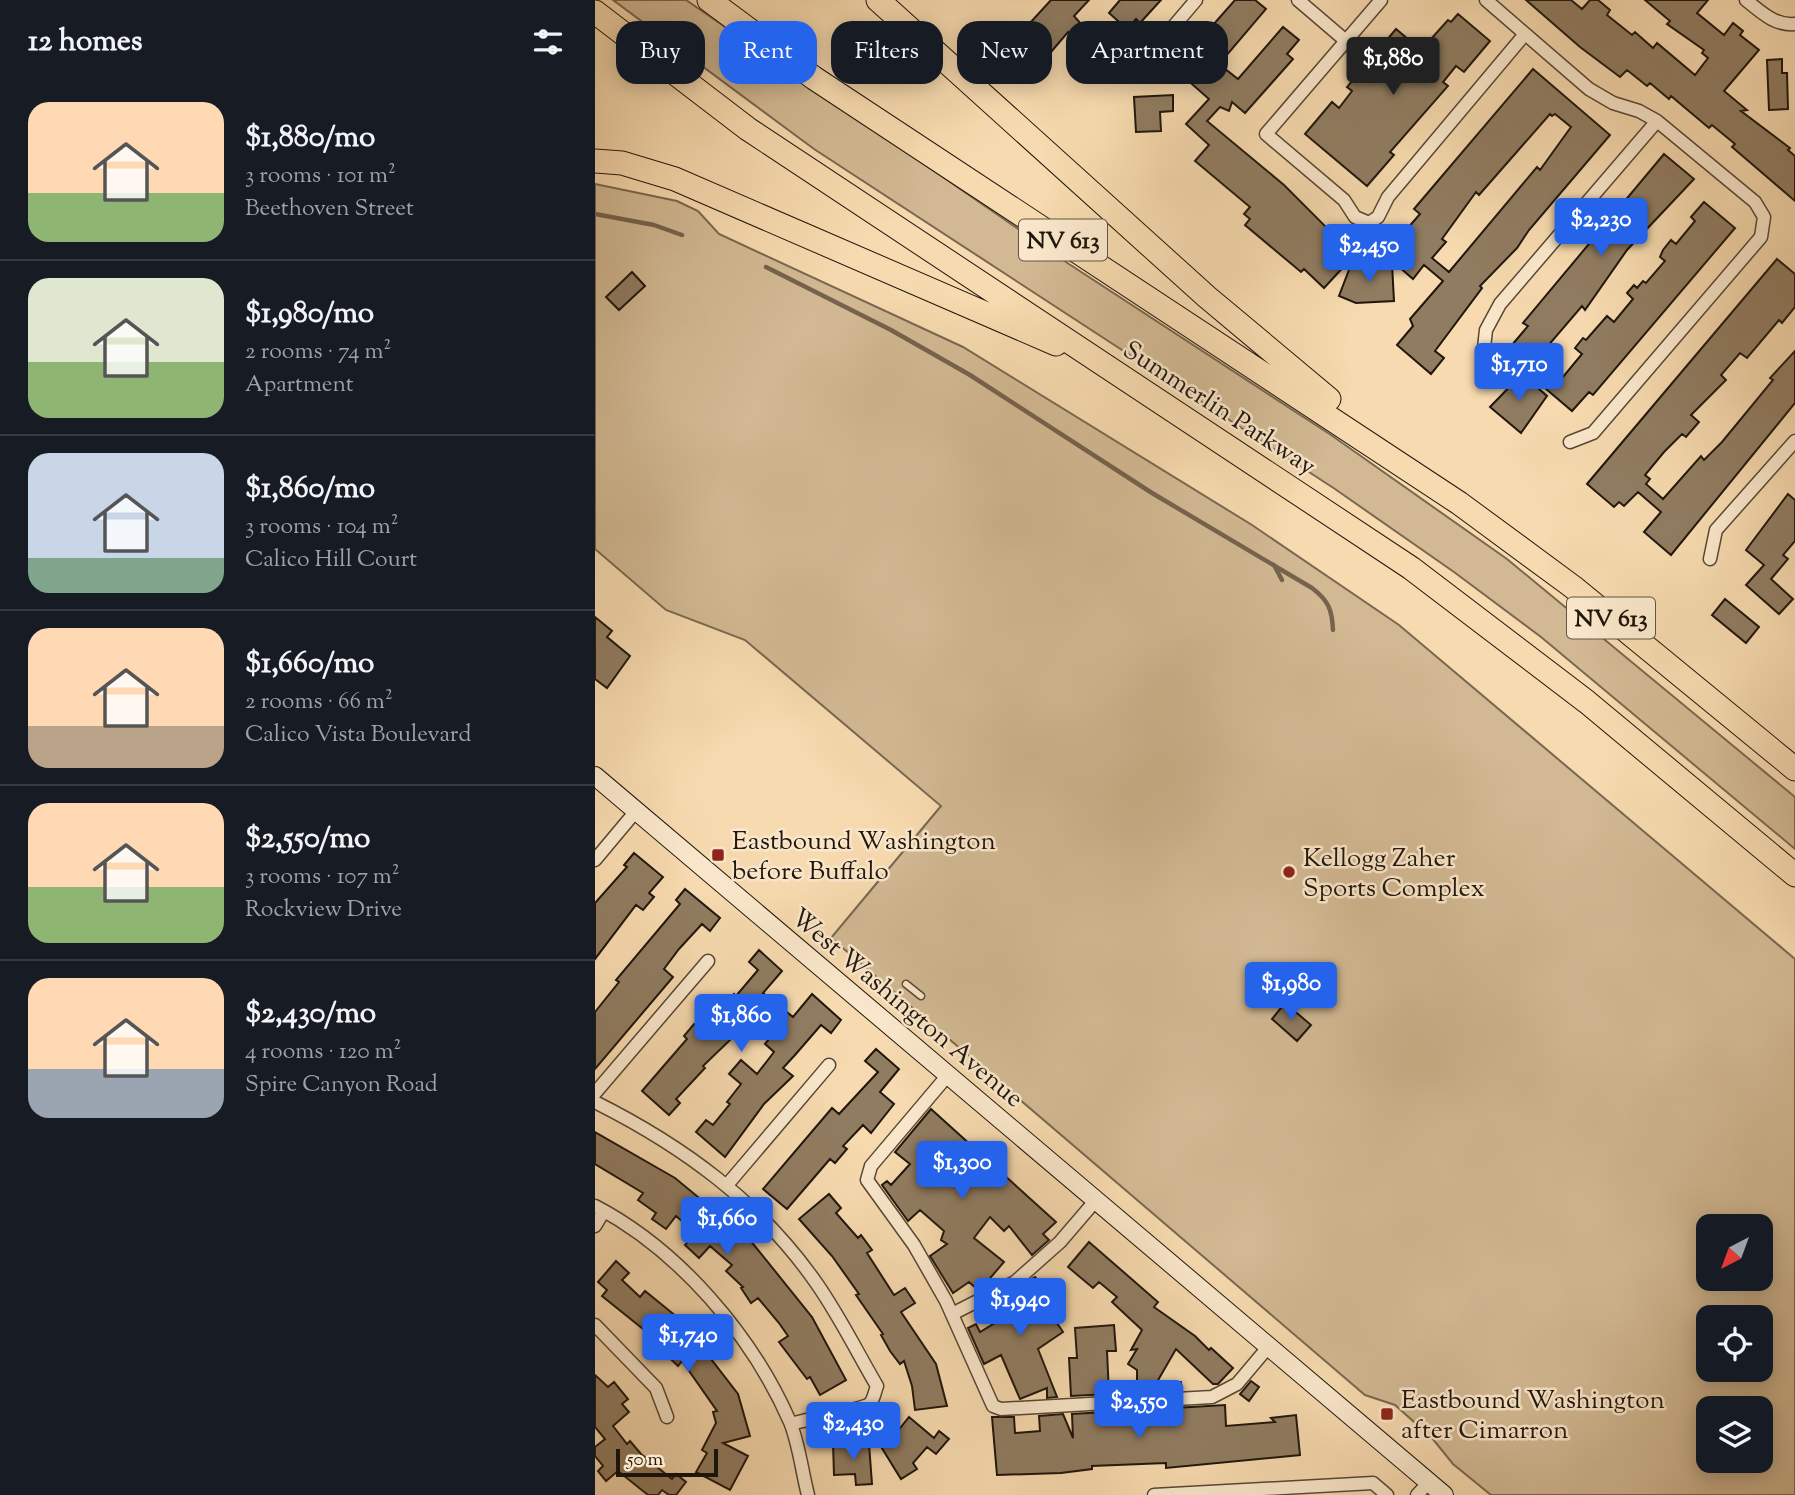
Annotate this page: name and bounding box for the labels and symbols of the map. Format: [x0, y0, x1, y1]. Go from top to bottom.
pin: $1,880 [1336, 38, 1450, 97]
pin: $2,230 [1544, 198, 1658, 258]
road number: NV 613 [1019, 220, 1107, 260]
pin: $2,450 [1312, 224, 1426, 284]
street label: Summerlin Parkway [1115, 333, 1323, 486]
pin: $1,710 [1462, 344, 1576, 403]
road number: NV 613 [1567, 598, 1655, 638]
place label: Eastbound Washington before Buffalo [732, 824, 996, 891]
place label: Kellogg Zaher Sports Complex [1303, 841, 1485, 908]
marker: Eastbound Washington before Buffalo [710, 847, 726, 863]
marker: Kellogg Zaher Sports Complex [1281, 864, 1297, 880]
street label: West Washington Avenue [782, 900, 1031, 1118]
pin: $1,980 [1234, 962, 1348, 1022]
pin: $1,860 [684, 995, 798, 1054]
pin: $1,300 [905, 1142, 1019, 1201]
pin: $1,660 [670, 1198, 784, 1257]
north arrow [1696, 1214, 1773, 1292]
pin: $1,940 [963, 1278, 1077, 1338]
pin: $1,740 [631, 1314, 745, 1374]
pin: $2,550 [1082, 1380, 1196, 1440]
place label: Eastbound Washington after Cimarron [1401, 1383, 1665, 1450]
pin: $2,430 [796, 1402, 910, 1462]
marker: Eastbound Washington after Cimarron [1379, 1406, 1395, 1422]
scale bar [616, 1446, 717, 1478]

